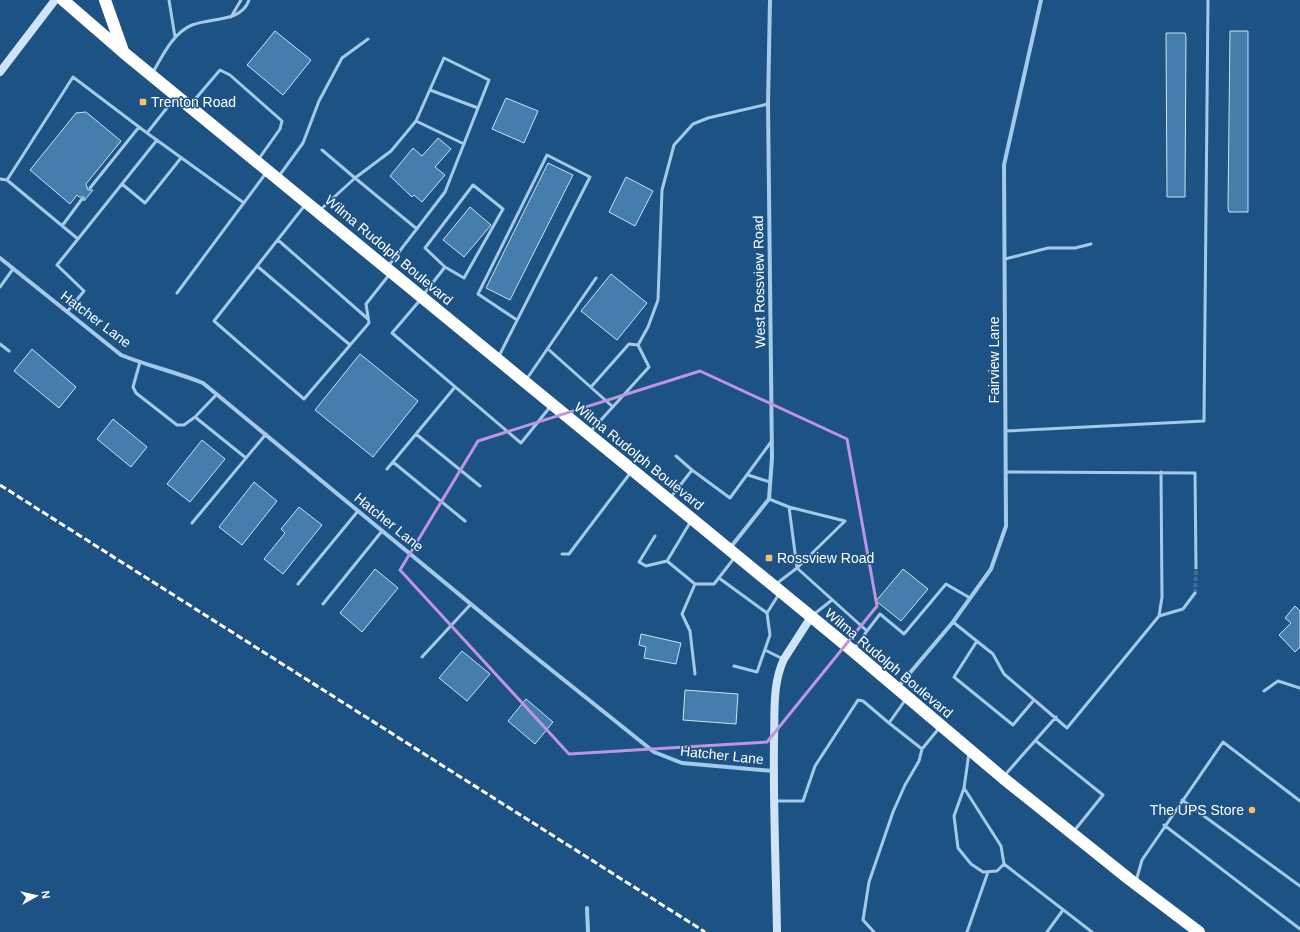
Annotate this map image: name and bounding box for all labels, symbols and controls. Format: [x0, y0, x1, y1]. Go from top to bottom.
place label: Trenton Road [151, 94, 236, 110]
marker: Trenton Road [138, 97, 148, 107]
street label: Wilma Rudolph Boulevard [322, 192, 456, 308]
street label: West Rossview Road [750, 215, 768, 349]
street label: Hatcher Lane [58, 287, 135, 351]
street label: Fairview Lane [986, 316, 1002, 404]
street label: Wilma Rudolph Boulevard [571, 399, 707, 513]
street label: Hatcher Lane [351, 489, 427, 555]
place label: Rossview Road [777, 550, 874, 566]
marker: Rossview Road [764, 553, 774, 563]
street label: Wilma Rudolph Boulevard [822, 605, 956, 721]
street label: Hatcher Lane [679, 743, 765, 767]
place label: The UPS Store [1150, 802, 1244, 818]
marker: The UPS Store [1247, 805, 1257, 815]
north arrow [16, 876, 56, 916]
text: N [39, 890, 52, 899]

